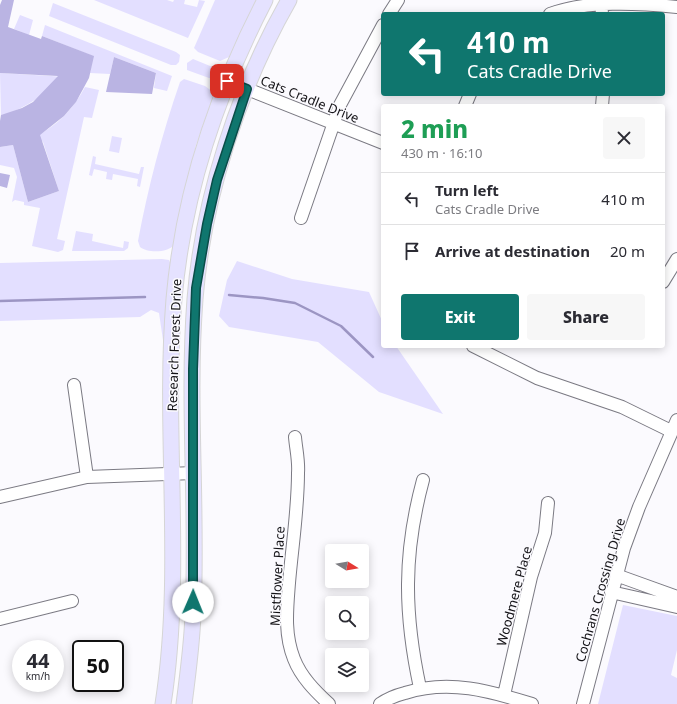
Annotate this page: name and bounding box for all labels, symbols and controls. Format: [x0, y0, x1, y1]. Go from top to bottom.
text: 410 m [467, 23, 550, 61]
icon: left [401, 28, 453, 80]
text: Cats Cradle Drive [467, 59, 612, 83]
pin [210, 64, 244, 98]
icon: arrive [216, 70, 238, 92]
street label: Cats Cradle Drive [258, 71, 362, 127]
text: 2 min [401, 112, 468, 145]
button: close [603, 117, 645, 159]
text: 430 m · 16:10 [401, 144, 482, 162]
text: Turn left [435, 180, 499, 200]
icon: left [401, 188, 423, 210]
text: 410 m [601, 189, 645, 209]
text: Cats Cradle Drive [435, 200, 540, 218]
icon: arrive [401, 240, 423, 262]
text: Arrive at destination [435, 241, 590, 261]
text: 20 m [610, 241, 645, 261]
street label: Research Forest Drive [163, 278, 185, 412]
button: Exit [401, 294, 519, 340]
button: Share [527, 294, 645, 340]
street label: Cochrans Crossing Drive [571, 516, 629, 664]
street label: Mistflower Place [265, 526, 289, 626]
north arrow [325, 544, 369, 588]
map controls [325, 544, 369, 692]
street label: Woodmere Place [492, 544, 536, 648]
position arrow [172, 581, 214, 623]
button: search [325, 596, 369, 640]
speed limit sign: 50 [72, 640, 124, 692]
text: 44 [27, 647, 49, 674]
button: layers [325, 648, 369, 692]
text: km/h [26, 669, 50, 683]

